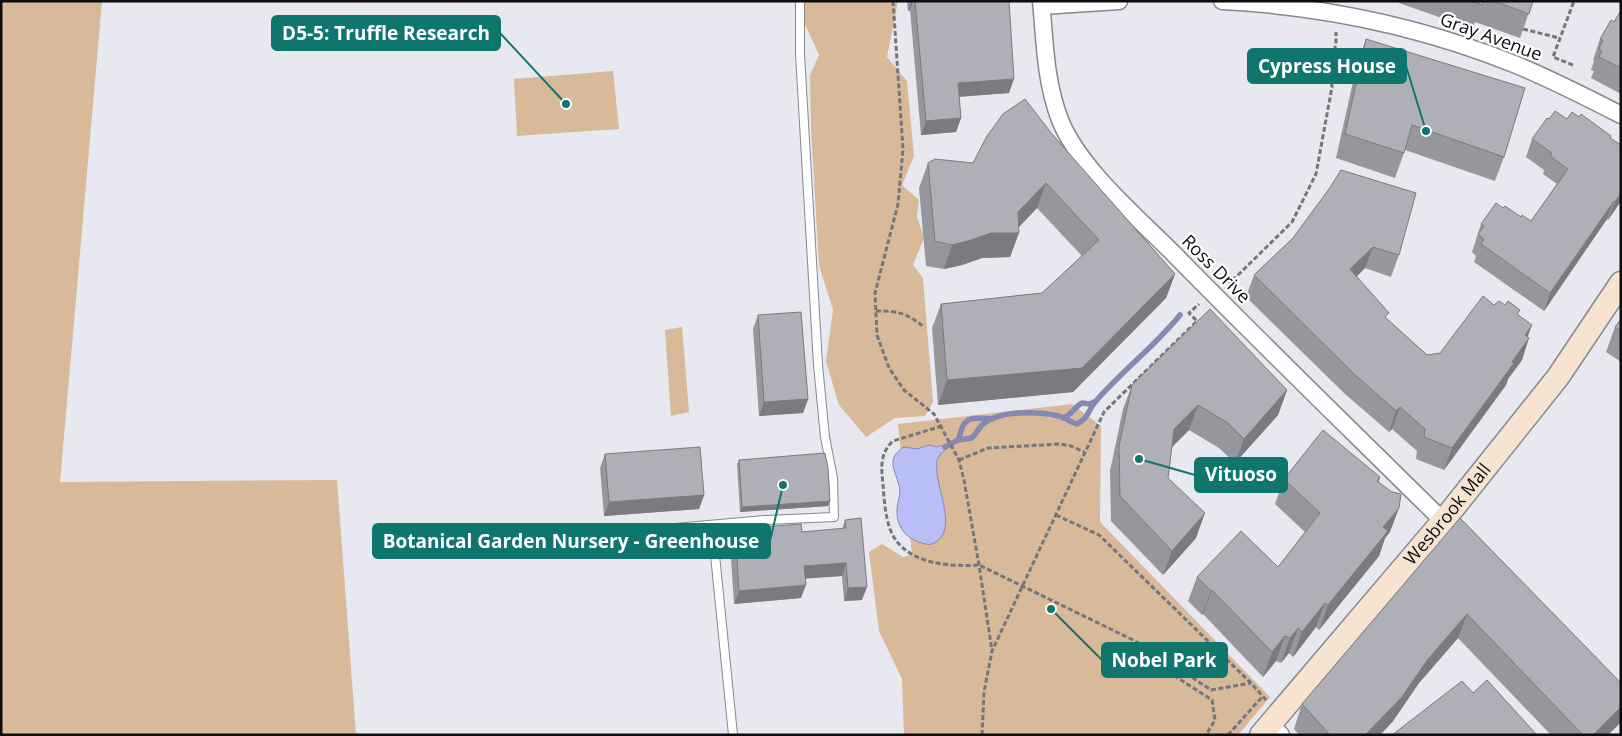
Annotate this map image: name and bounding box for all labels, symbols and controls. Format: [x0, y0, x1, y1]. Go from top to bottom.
street label: Gray Avenue [1437, 7, 1546, 66]
callout: D5-5: Truffle Research [272, 16, 500, 50]
text: D5-5: Truffle Research [282, 20, 490, 46]
callout: Cypress House [1248, 49, 1406, 83]
text: Cypress House [1258, 53, 1396, 79]
street label: Ross Drive [1177, 229, 1256, 308]
callout: Vituoso [1195, 458, 1287, 492]
street label: Wesbrook Mall [1398, 458, 1496, 570]
text: Vituoso [1205, 461, 1277, 487]
callout: Botanical Garden Nursery - Greenhouse [373, 524, 770, 558]
text: Botanical Garden Nursery - Greenhouse [383, 528, 759, 554]
callout: Nobel Park [1102, 643, 1227, 677]
text: Nobel Park [1111, 647, 1217, 673]

